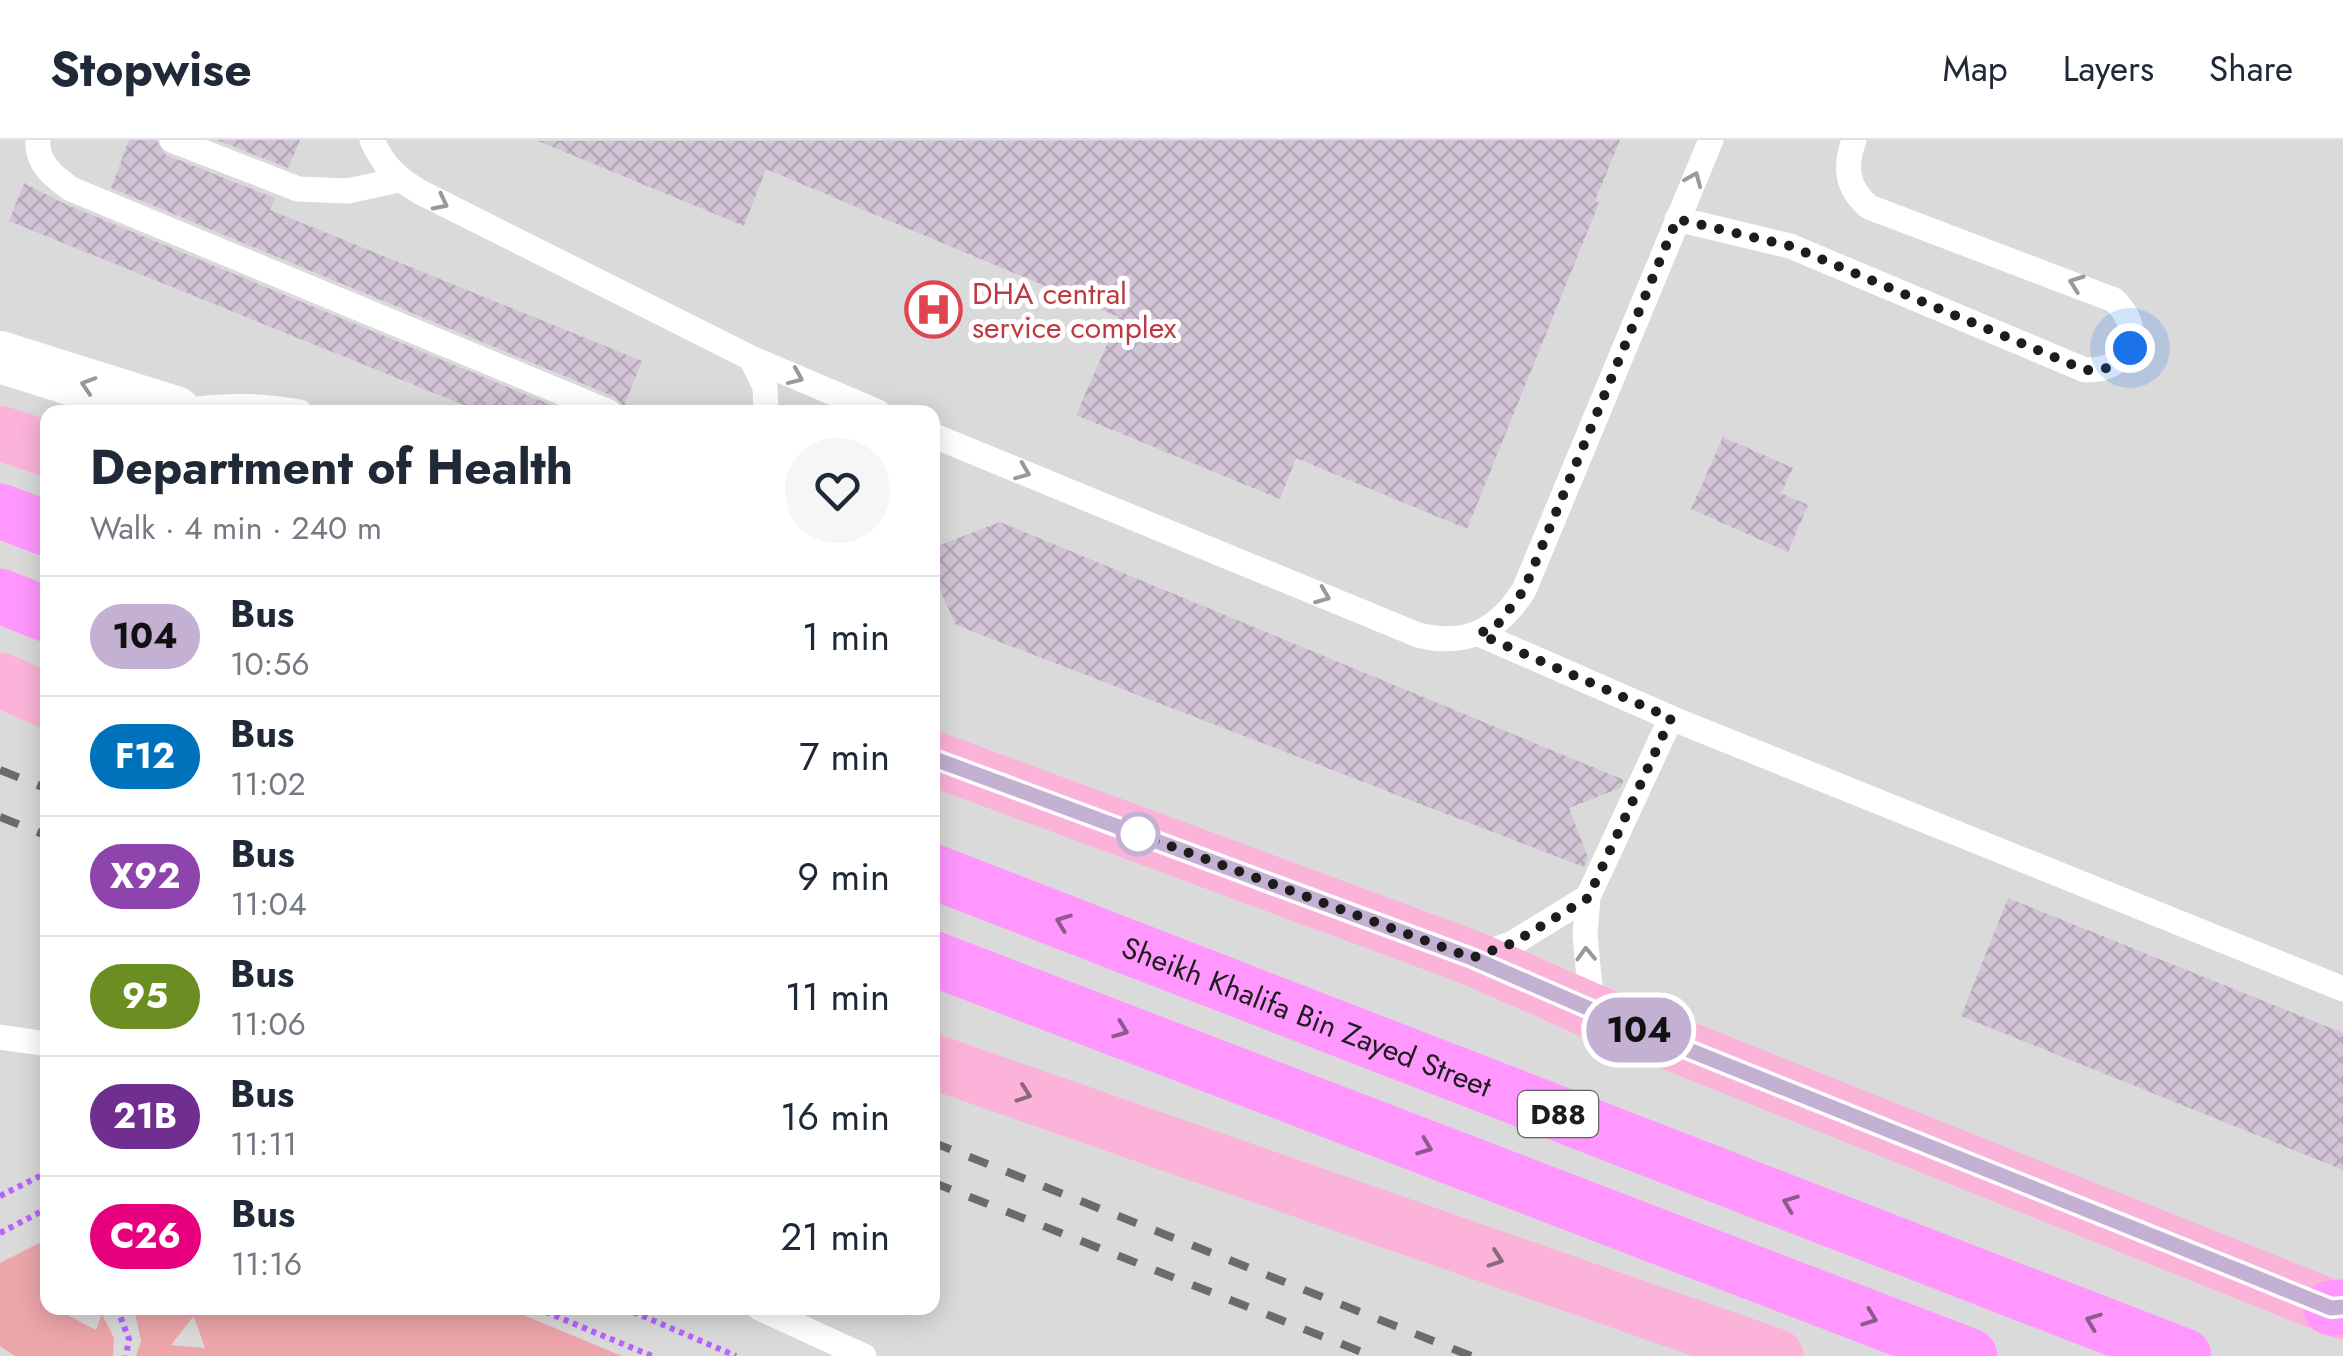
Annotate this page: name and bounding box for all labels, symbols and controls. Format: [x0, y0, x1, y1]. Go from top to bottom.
text: Stopwise [50, 35, 252, 104]
text: Map [1943, 44, 2008, 94]
text: Layers [2063, 44, 2154, 94]
text: Share [2209, 44, 2293, 94]
one-way arrow [1683, 171, 1703, 189]
one-way arrow [431, 191, 449, 210]
place label: DHA central service complex [972, 272, 1177, 349]
one-way arrow [2068, 275, 2085, 295]
hospital icon: DHA central service complex [903, 280, 963, 340]
your location [2105, 323, 2155, 373]
one-way arrow [786, 365, 804, 385]
one-way arrow [80, 376, 97, 396]
text: Department of Health [90, 433, 573, 502]
button: heart [785, 438, 890, 543]
one-way arrow [1013, 461, 1030, 481]
text: Walk · 4 min · 240 m [90, 505, 382, 551]
one-way arrow [1313, 584, 1331, 604]
text: Bus [230, 586, 294, 641]
text: 1 min [802, 609, 890, 664]
text: 104 [112, 611, 178, 661]
text: 10:56 [230, 641, 310, 687]
text: Bus [230, 706, 294, 761]
text: 7 min [799, 729, 890, 784]
text: F12 [115, 731, 175, 781]
text: 11:02 [230, 761, 306, 807]
unlabelled marker [1117, 813, 1159, 855]
text: Bus [230, 826, 295, 881]
text: 9 min [797, 849, 890, 904]
text: X92 [110, 851, 180, 901]
text: 11:04 [230, 881, 307, 927]
one-way arrow [1055, 913, 1072, 934]
street label: Sheikh Khalifa Bin Zayed Street [1116, 925, 1499, 1108]
text: Bus [230, 946, 294, 1001]
one-way arrow [1575, 946, 1596, 962]
text: 11 min [785, 969, 890, 1024]
text: 95 [122, 971, 168, 1021]
line badge: 104 [1582, 998, 1696, 1062]
text: 11:06 [230, 1001, 306, 1047]
text: 104 [1606, 1005, 1672, 1055]
one-way arrow [1112, 1019, 1129, 1039]
text: Bus [230, 1066, 294, 1121]
one-way arrow [1015, 1082, 1032, 1103]
text: 16 min [780, 1089, 890, 1144]
text: 21B [113, 1091, 177, 1141]
road number: D88 [1518, 1091, 1598, 1137]
text: 11:11 [230, 1121, 297, 1167]
one-way arrow [1415, 1135, 1432, 1156]
text: Bus [231, 1186, 295, 1241]
one-way arrow [1782, 1195, 1800, 1215]
text: 21 min [780, 1209, 890, 1264]
text: C26 [110, 1211, 181, 1261]
text: 11:16 [231, 1241, 302, 1287]
one-way arrow [1487, 1247, 1504, 1267]
one-way arrow [1860, 1306, 1878, 1326]
one-way arrow [2085, 1312, 2103, 1332]

